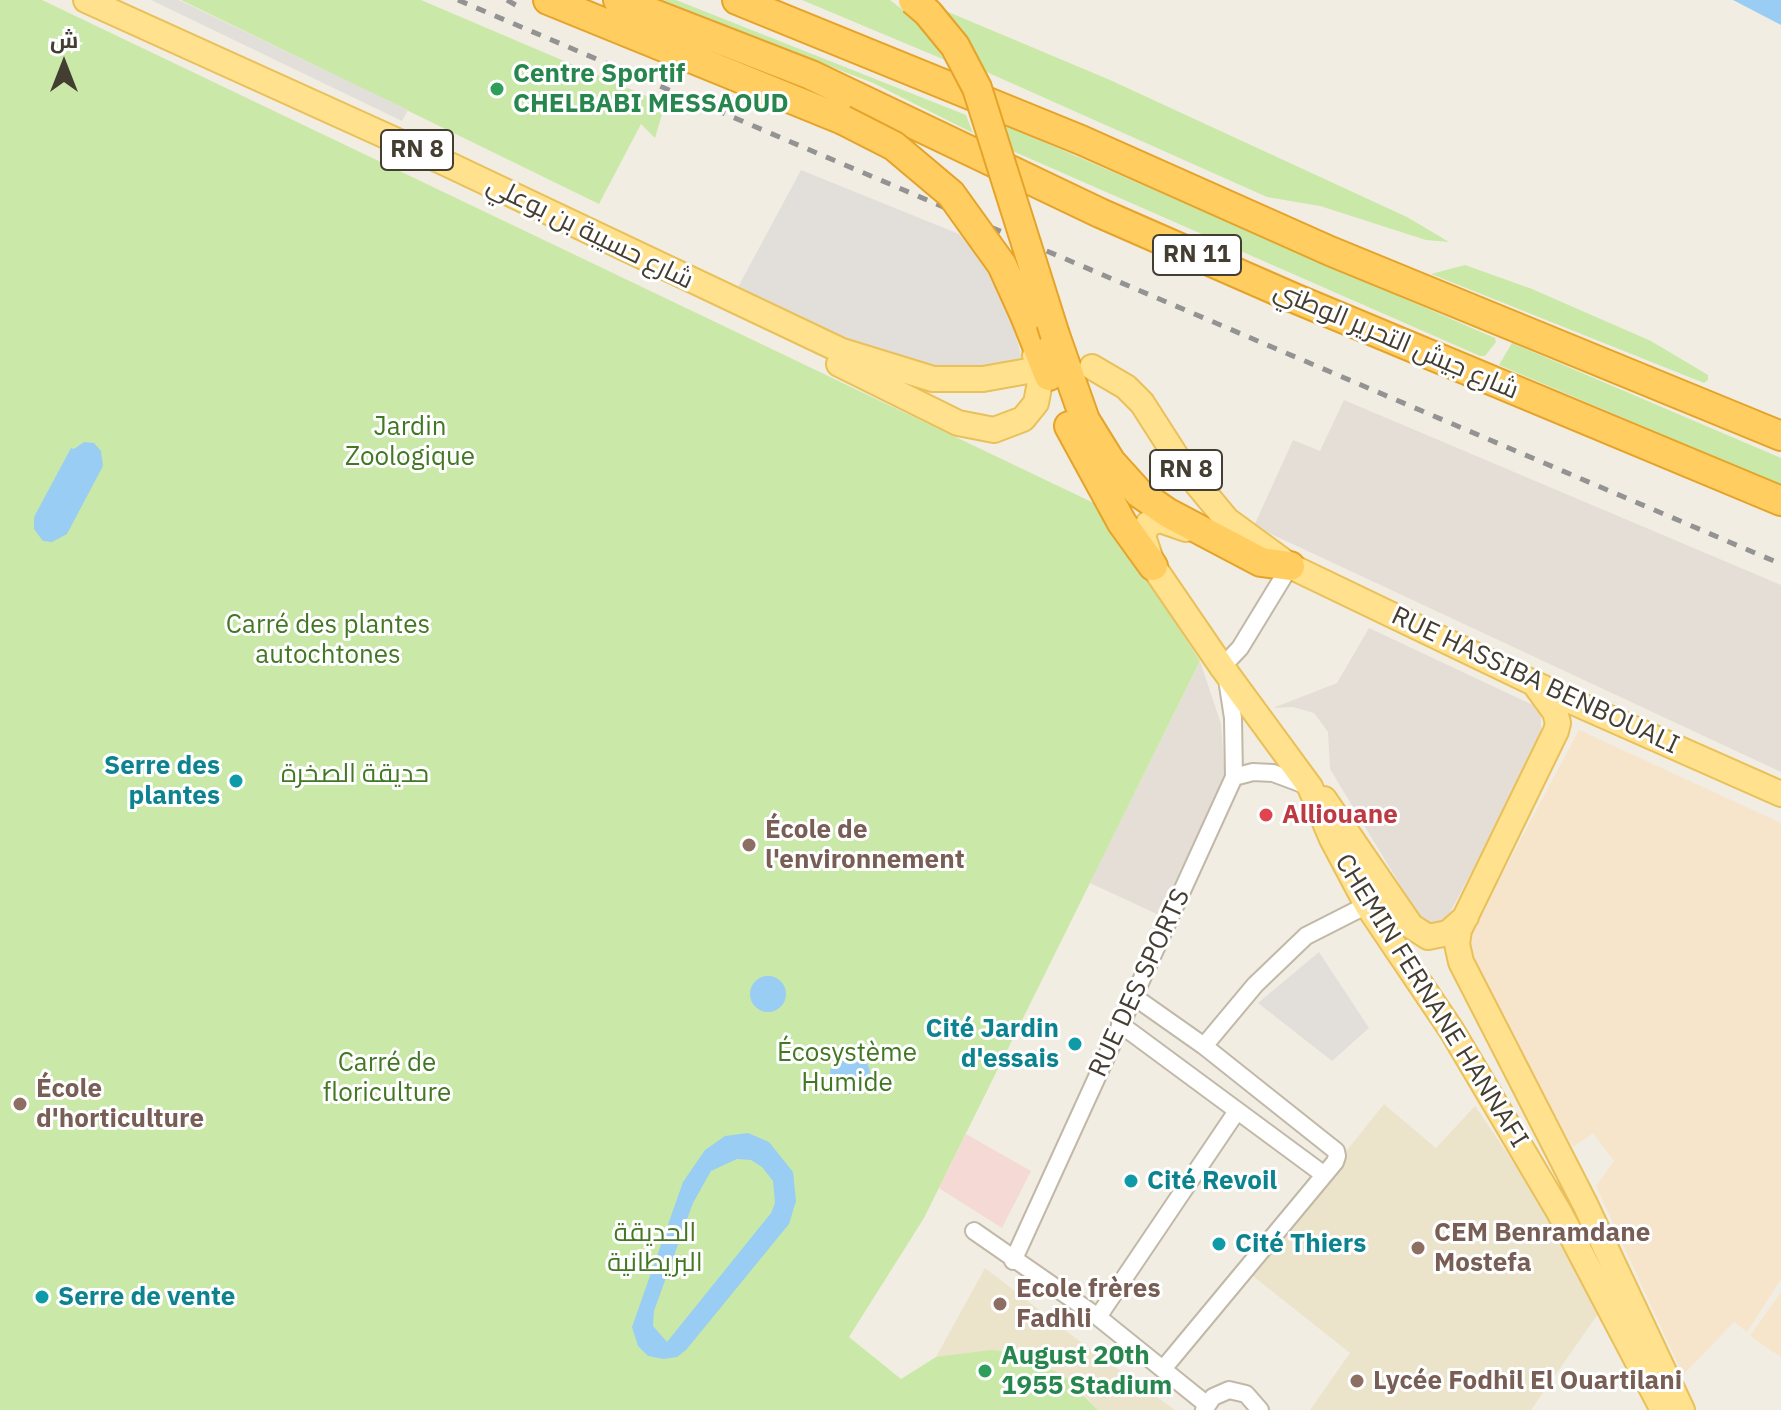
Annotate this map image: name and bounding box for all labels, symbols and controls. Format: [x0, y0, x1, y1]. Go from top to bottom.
north arrow [24, 24, 104, 104]
text: ش [50, 25, 78, 54]
place label: Centre Sportif CHELBABI MESSAOUD [513, 58, 789, 120]
marker: Centre Sportif CHELBABI MESSAOUD [488, 80, 506, 98]
road number: RN 8 [381, 130, 453, 170]
street label: شارع حسيبة بن بوعلي [482, 170, 698, 296]
road number: RN 11 [1153, 235, 1241, 275]
street label: شارع جيش التحرير الوطني [1269, 275, 1523, 407]
park label: Jardin Zoologique [345, 411, 475, 472]
road number: RN 8 [1150, 450, 1222, 490]
street label: RUE HASSIBA BENBOUALI [1386, 601, 1684, 761]
park label: Carré des plantes autochtones [226, 609, 430, 670]
place label: Serre des plantes [104, 750, 220, 812]
park label: حديقة الصخرة [281, 758, 429, 790]
marker: Serre des plantes [227, 772, 245, 790]
place label: Alliouane [1282, 799, 1398, 831]
marker: Alliouane [1257, 806, 1275, 824]
place label: École de l'environnement [765, 814, 965, 876]
marker: École de l'environnement [740, 836, 758, 854]
street label: CHEMIN FERNANE HANNAFI [1328, 848, 1534, 1154]
street label: RUE DES SPORTS [1083, 884, 1197, 1082]
place label: Cité Jardin d'essais [926, 1013, 1059, 1074]
marker: Cité Jardin d'essais [1066, 1035, 1084, 1053]
park label: Écosystème Humide [777, 1037, 917, 1098]
park label: Carré de floriculture [323, 1047, 451, 1108]
place label: École d'horticulture [36, 1073, 204, 1134]
marker: École d'horticulture [11, 1095, 29, 1113]
place label: Cité Revoil [1147, 1165, 1277, 1197]
marker: Cité Revoil [1122, 1172, 1140, 1190]
park label: الحديقة البريطانية [607, 1217, 703, 1278]
place label: CEM Benramdane Mostefa [1434, 1217, 1650, 1278]
place label: Cité Thiers [1235, 1228, 1366, 1260]
marker: Cité Thiers [1210, 1235, 1228, 1253]
marker: CEM Benramdane Mostefa [1409, 1239, 1427, 1257]
place label: Ecole frères Fadhli [1016, 1273, 1161, 1334]
place label: Serre de vente [58, 1281, 235, 1313]
marker: Serre de vente [33, 1288, 51, 1306]
marker: Ecole frères Fadhli [991, 1295, 1009, 1313]
place label: August 20th 1955 Stadium [1001, 1340, 1172, 1402]
marker: August 20th 1955 Stadium [976, 1362, 994, 1380]
place label: Lycée Fodhil El Ouartilani [1373, 1365, 1682, 1397]
marker: Lycée Fodhil El Ouartilani [1348, 1372, 1366, 1390]

